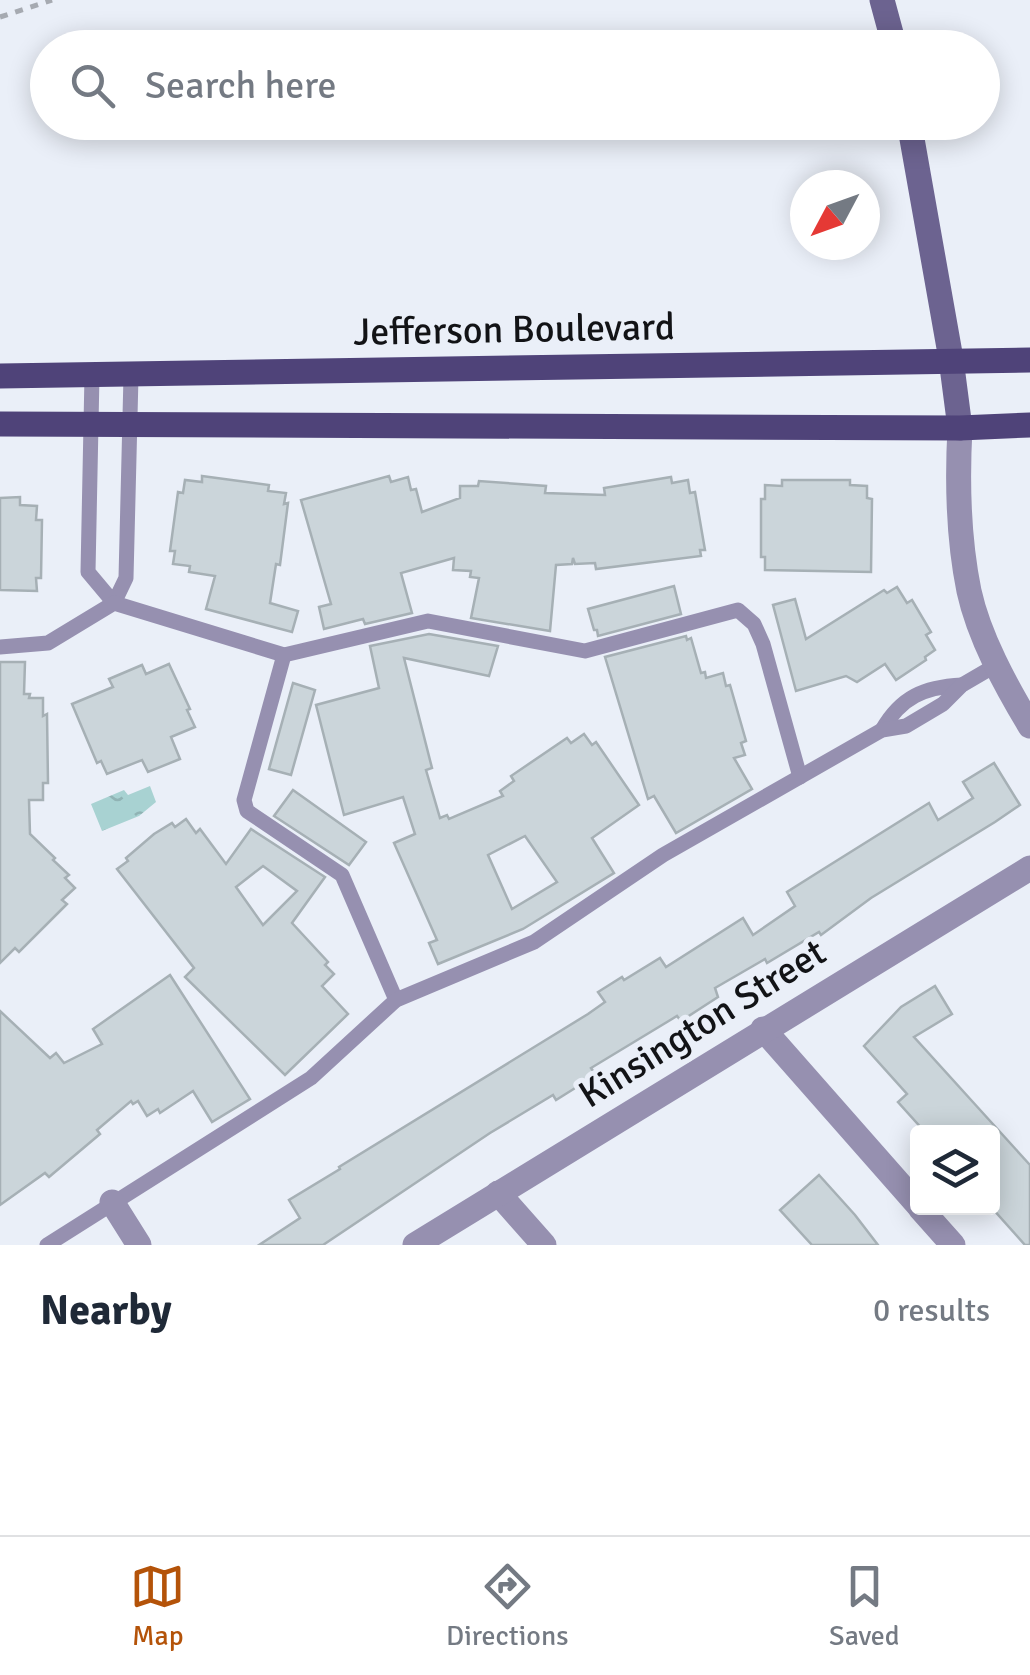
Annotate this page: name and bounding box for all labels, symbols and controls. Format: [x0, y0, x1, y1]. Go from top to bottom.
search box [30, 30, 1000, 140]
icon: search [65, 58, 120, 113]
text: Search here [145, 62, 337, 109]
north arrow [790, 170, 880, 260]
street label: Jefferson Boulevard [353, 303, 675, 356]
street label: Kinsington Street [570, 929, 834, 1118]
map controls [910, 1125, 1000, 1215]
button: layers [910, 1125, 1000, 1215]
text: Nearby [40, 1285, 172, 1336]
text: 0 results [873, 1291, 990, 1330]
tab: Map [130, 1559, 185, 1653]
tab: Directions [446, 1559, 568, 1653]
tab: Saved [829, 1559, 900, 1653]

